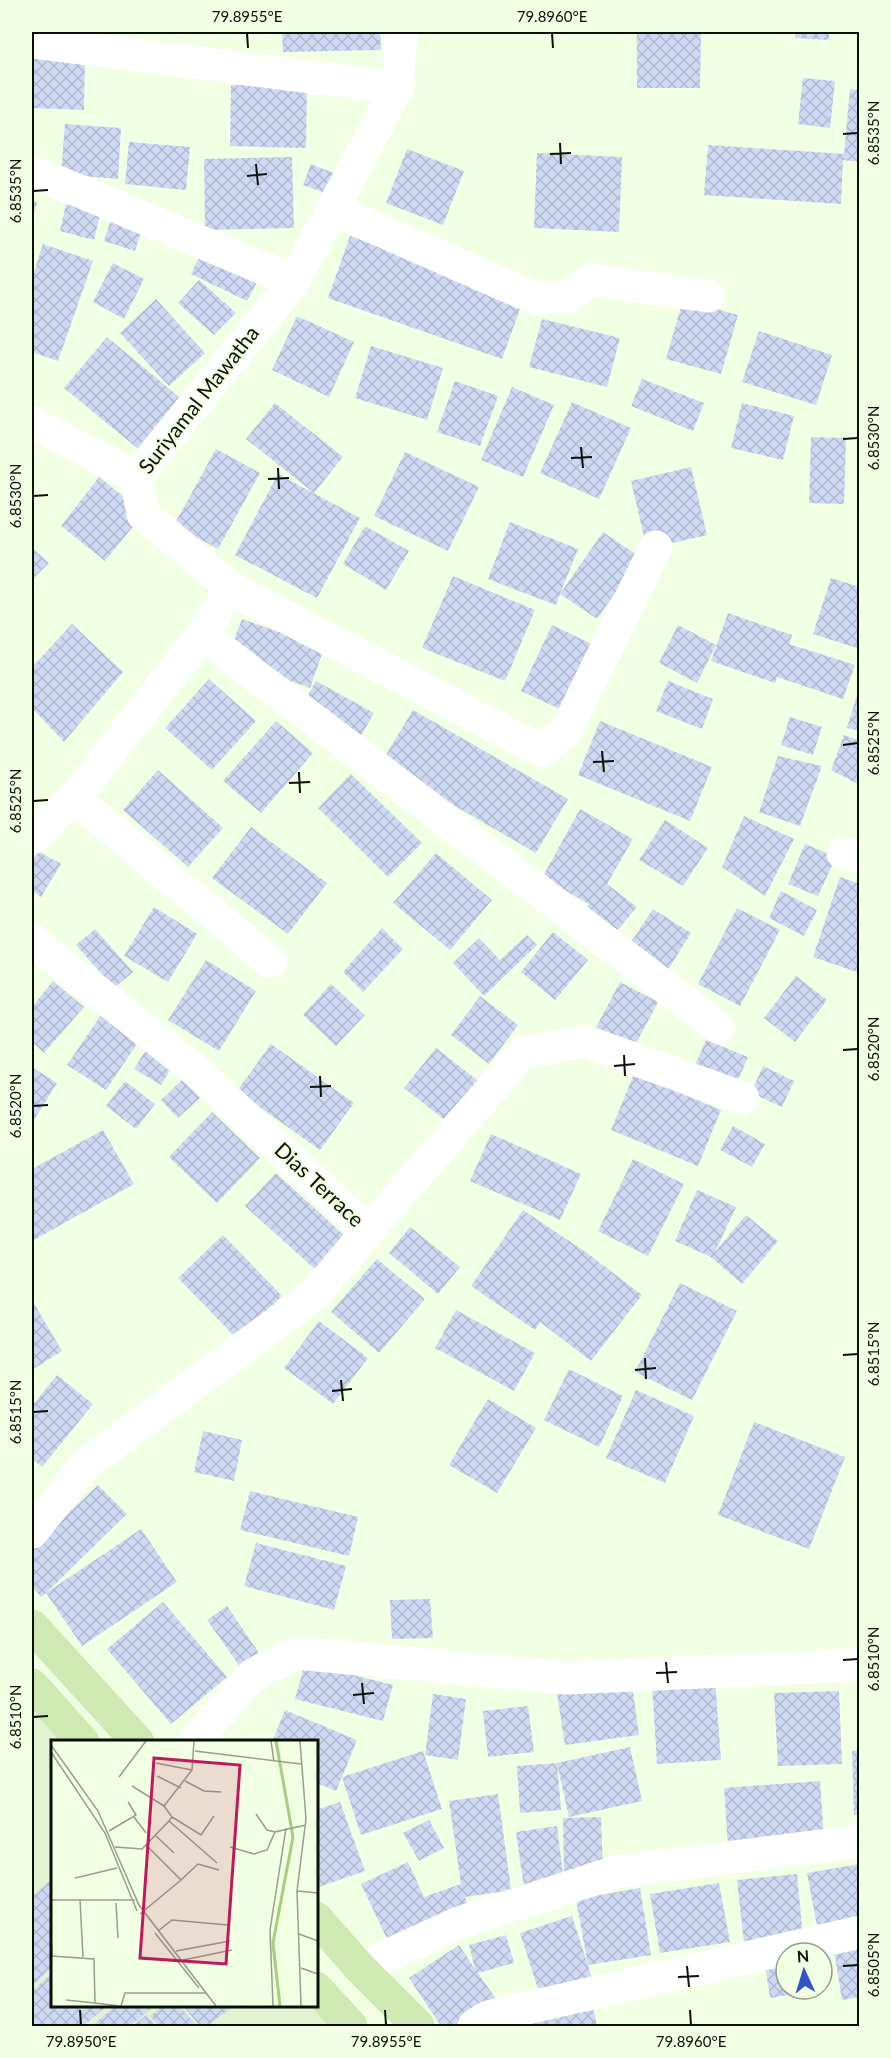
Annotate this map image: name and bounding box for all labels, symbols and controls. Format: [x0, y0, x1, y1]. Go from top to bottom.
text: 79.8955°E [212, 7, 282, 25]
text: 79.8960°E [517, 7, 587, 25]
text: 6.8535°N [864, 101, 882, 165]
text: 6.8535°N [6, 159, 24, 223]
street label: Suriyamal Mawatha [132, 320, 263, 478]
text: 6.8530°N [864, 406, 882, 470]
text: 6.8530°N [6, 464, 24, 528]
text: 6.8525°N [864, 711, 882, 775]
text: 6.8525°N [6, 769, 24, 833]
text: 6.8520°N [864, 1017, 882, 1081]
text: 6.8520°N [6, 1074, 24, 1138]
street label: Dias Terrace [270, 1136, 370, 1231]
text: 6.8515°N [864, 1322, 882, 1386]
text: 6.8515°N [6, 1380, 24, 1444]
text: 6.8510°N [864, 1627, 882, 1691]
text: 6.8510°N [6, 1685, 24, 1749]
inset map [51, 1740, 318, 2007]
text: 6.8505°N [864, 1933, 882, 1997]
north arrow [774, 1941, 834, 2001]
text: N [796, 1946, 810, 1965]
text: 79.8950°E [46, 2032, 116, 2050]
text: 79.8955°E [351, 2032, 421, 2050]
text: 79.8960°E [656, 2032, 726, 2050]

